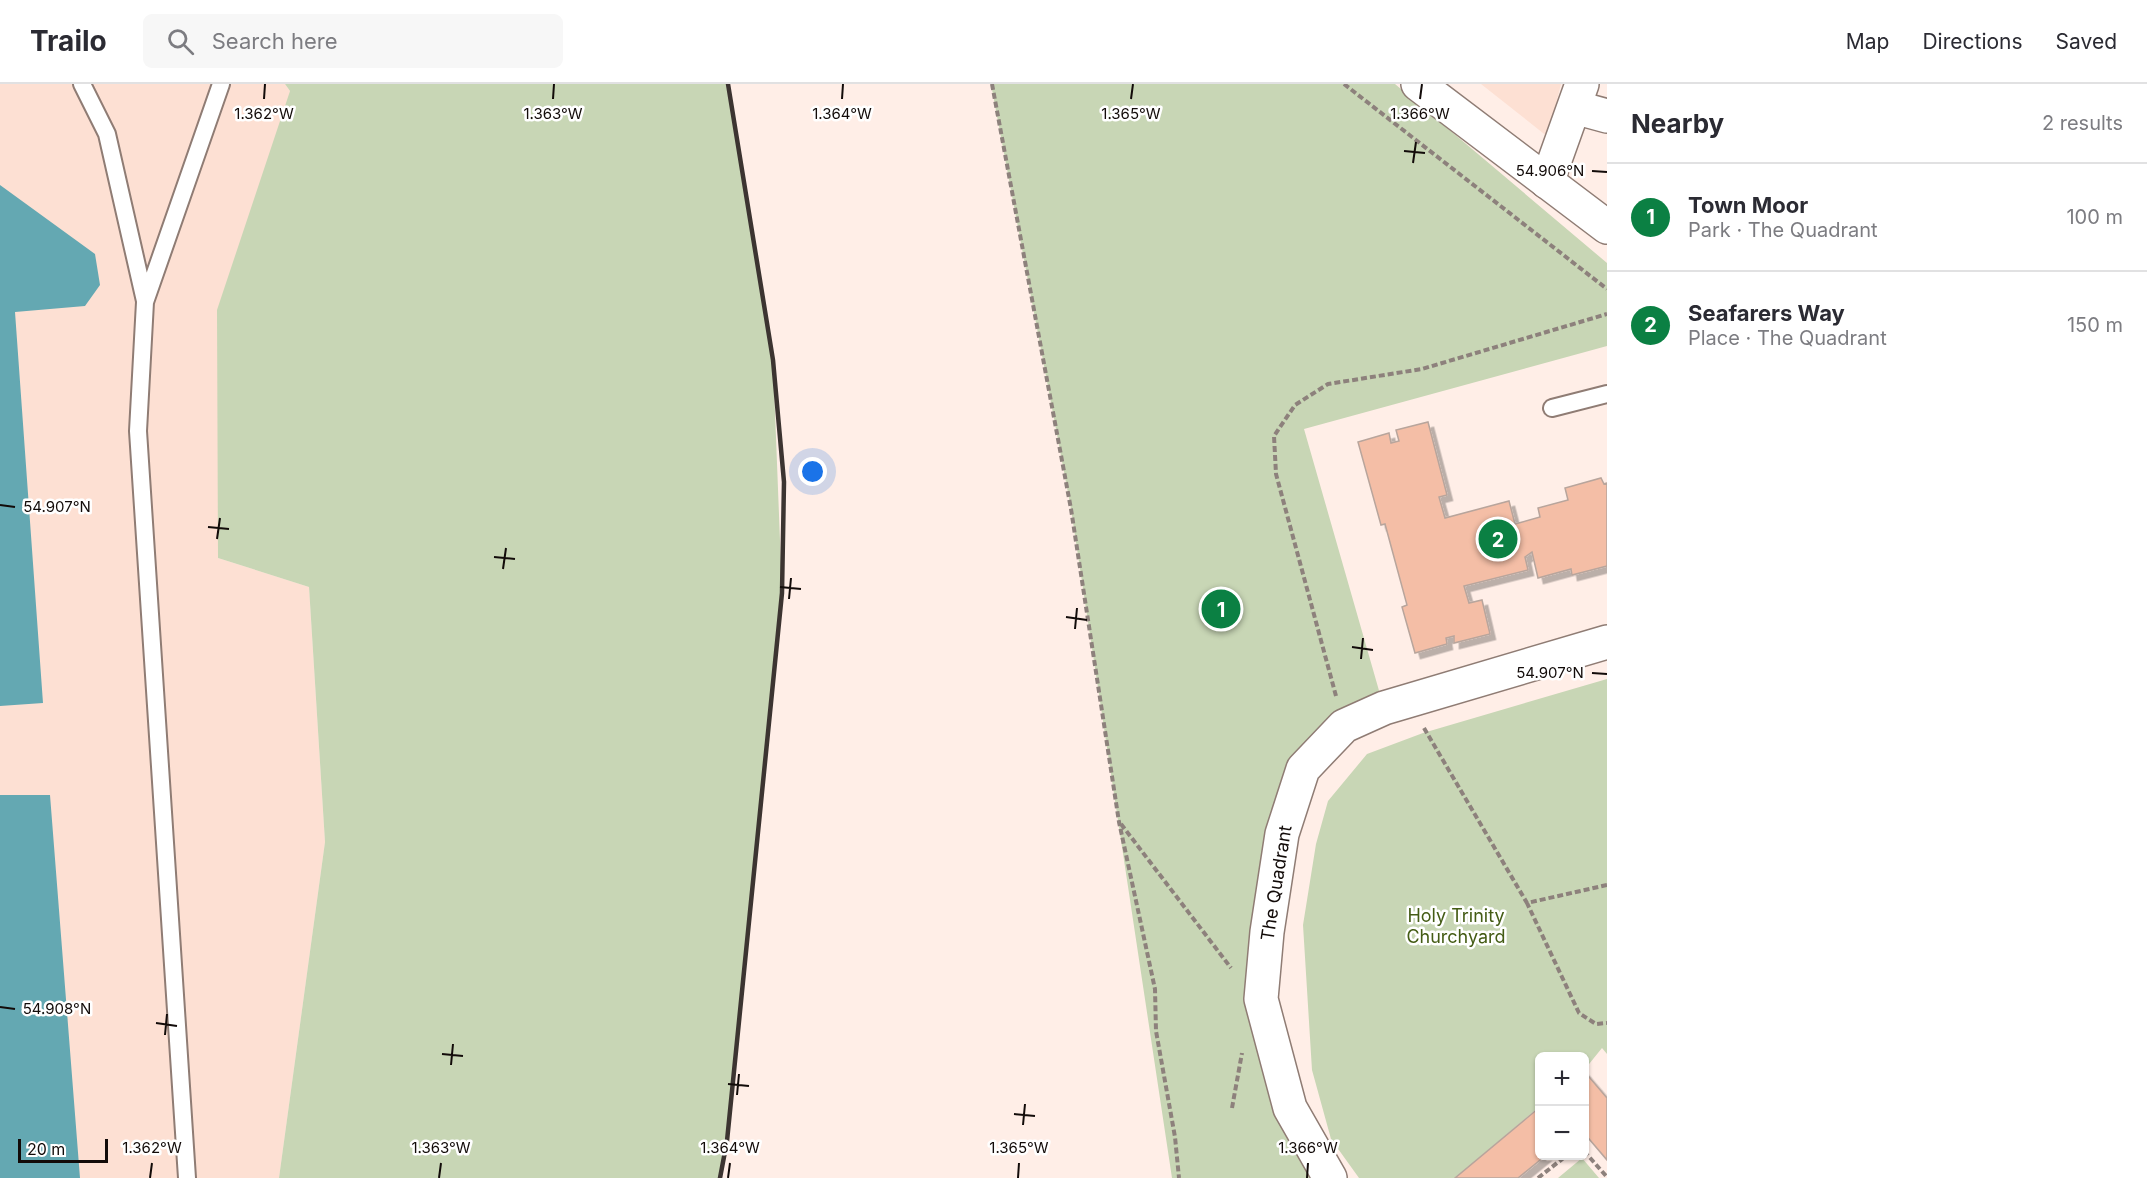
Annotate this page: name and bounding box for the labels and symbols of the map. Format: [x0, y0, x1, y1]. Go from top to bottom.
text: 1.362°W [234, 104, 294, 123]
text: 1.363°W [523, 104, 583, 123]
text: 1.364°W [812, 104, 872, 123]
text: 1.365°W [1101, 104, 1161, 123]
text: 1.366°W [1390, 104, 1450, 123]
text: 54.906°N [1516, 161, 1584, 180]
your location [798, 457, 827, 486]
text: 54.907°N [23, 497, 91, 516]
pin: 2 [1478, 516, 1518, 562]
pin: 1 [1202, 586, 1240, 632]
text: 54.907°N [1516, 663, 1584, 682]
street label: The Quadrant [1256, 824, 1296, 942]
park label: Holy Trinity Churchyard [1406, 905, 1506, 947]
text: 54.908°N [23, 999, 91, 1018]
scale bar [18, 1136, 108, 1164]
text: 1.362°W [122, 1138, 182, 1157]
text: 1.363°W [411, 1138, 471, 1157]
text: 1.364°W [700, 1138, 760, 1157]
text: 1.365°W [989, 1138, 1049, 1157]
text: 1.366°W [1278, 1138, 1338, 1157]

